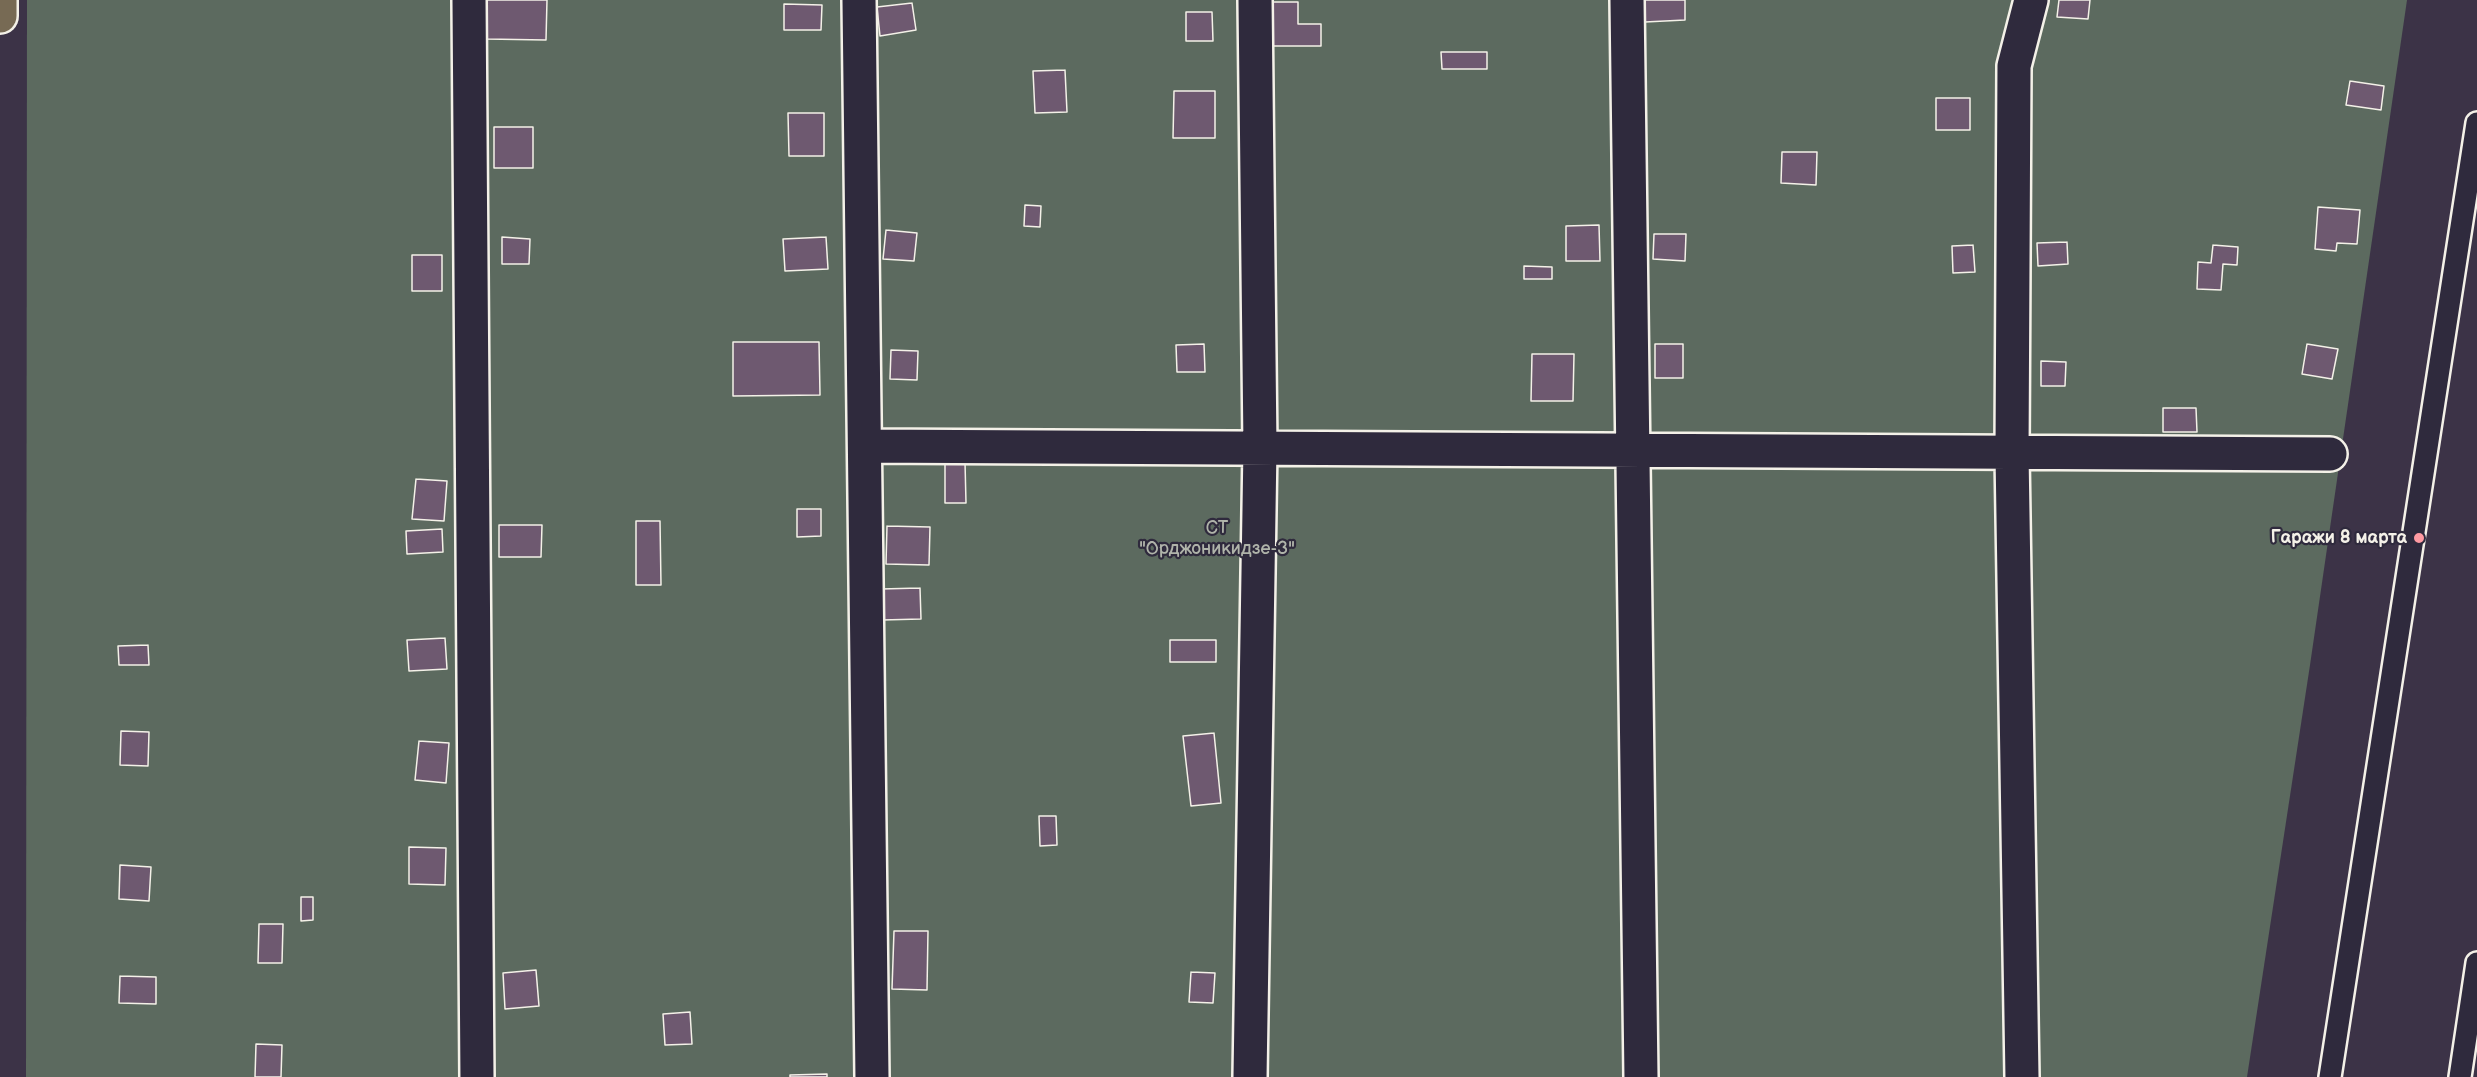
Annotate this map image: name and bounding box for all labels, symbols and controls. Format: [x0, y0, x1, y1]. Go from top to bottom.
park label: СТ "Орджоникидзе-3" [1139, 517, 1295, 560]
place label: Гаражи 8 марта [2270, 527, 2407, 549]
marker: Гаражи 8 марта [2412, 531, 2426, 545]

